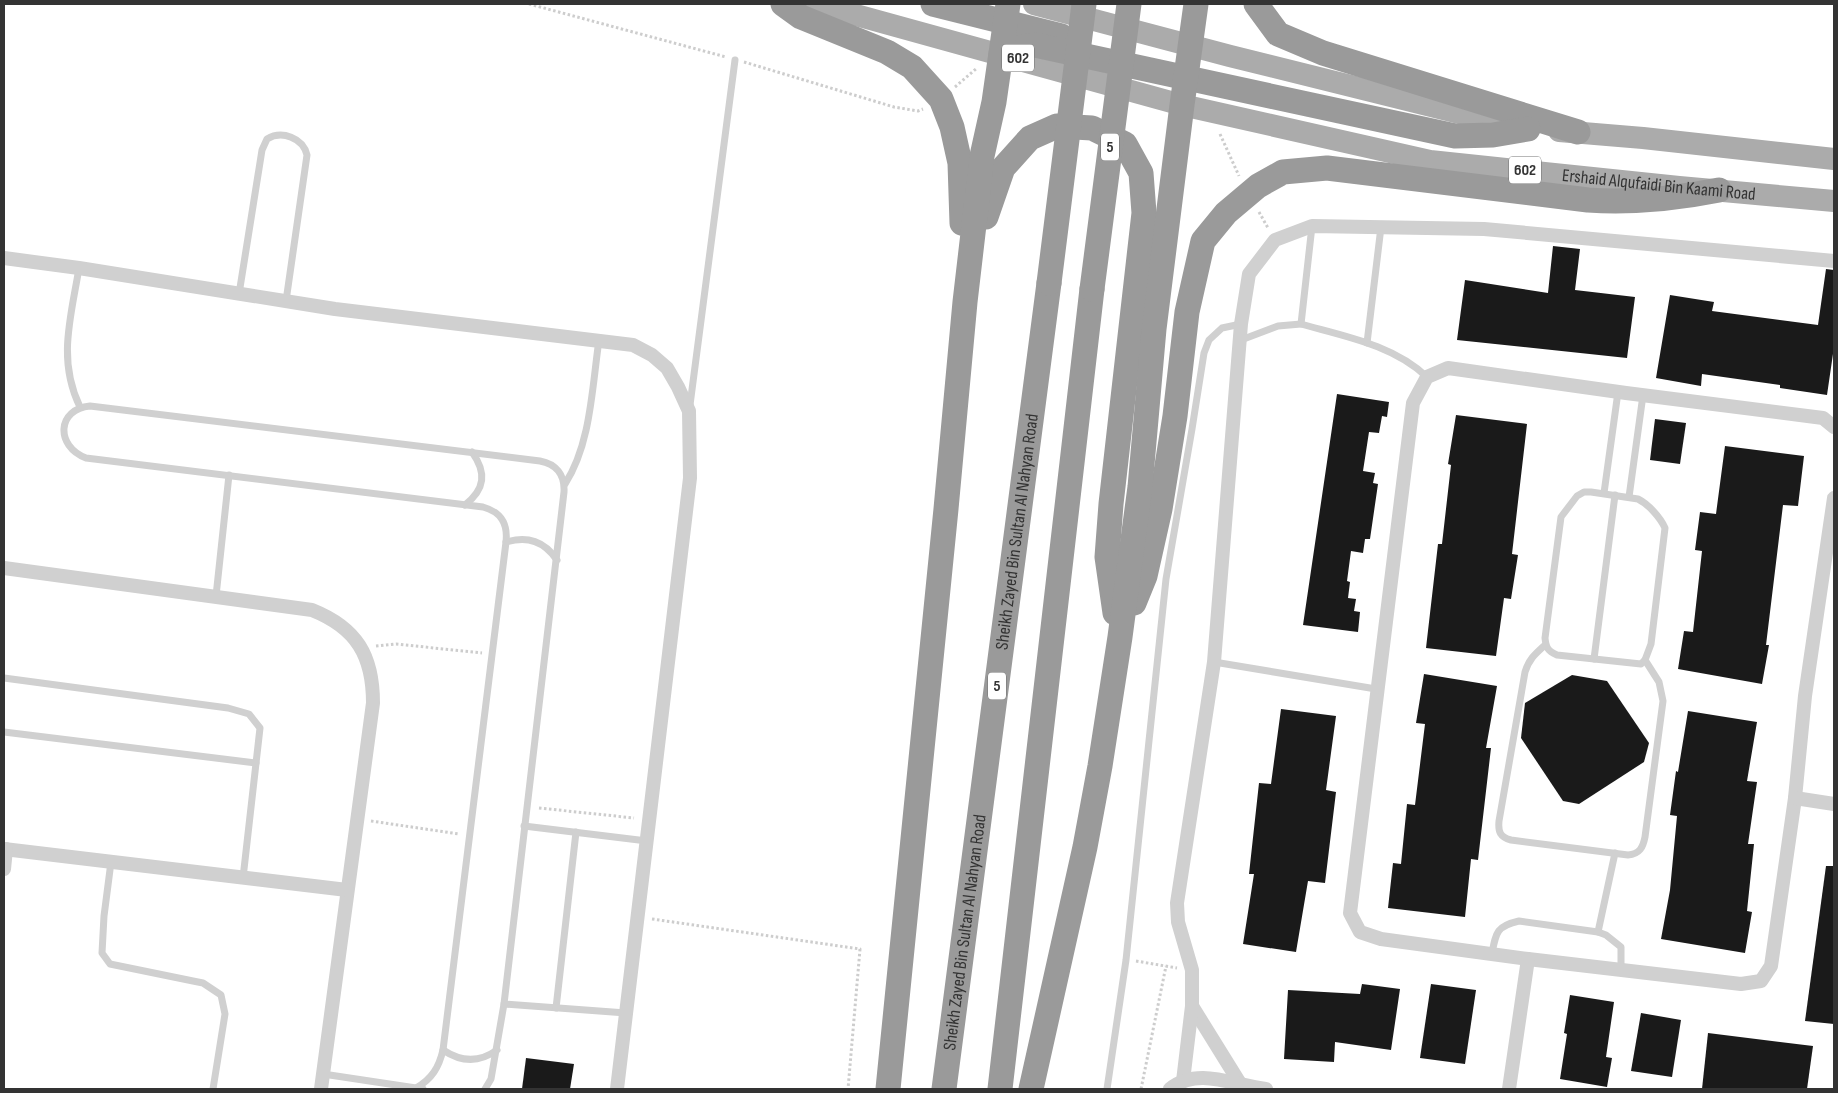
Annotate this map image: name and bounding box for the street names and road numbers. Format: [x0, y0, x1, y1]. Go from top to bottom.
road number: 602 [1002, 44, 1034, 72]
road number: 5 [1101, 134, 1119, 160]
road number: 602 [1509, 156, 1541, 184]
street label: Ershaid Alqufaidi Bin Kaami Road [1561, 164, 1757, 204]
street label: Sheikh Zayed Bin Sultan Al Nahyan Road [991, 412, 1042, 651]
road number: 5 [988, 672, 1006, 699]
street label: Sheikh Zayed Bin Sultan Al Nahyan Road [939, 813, 990, 1052]

